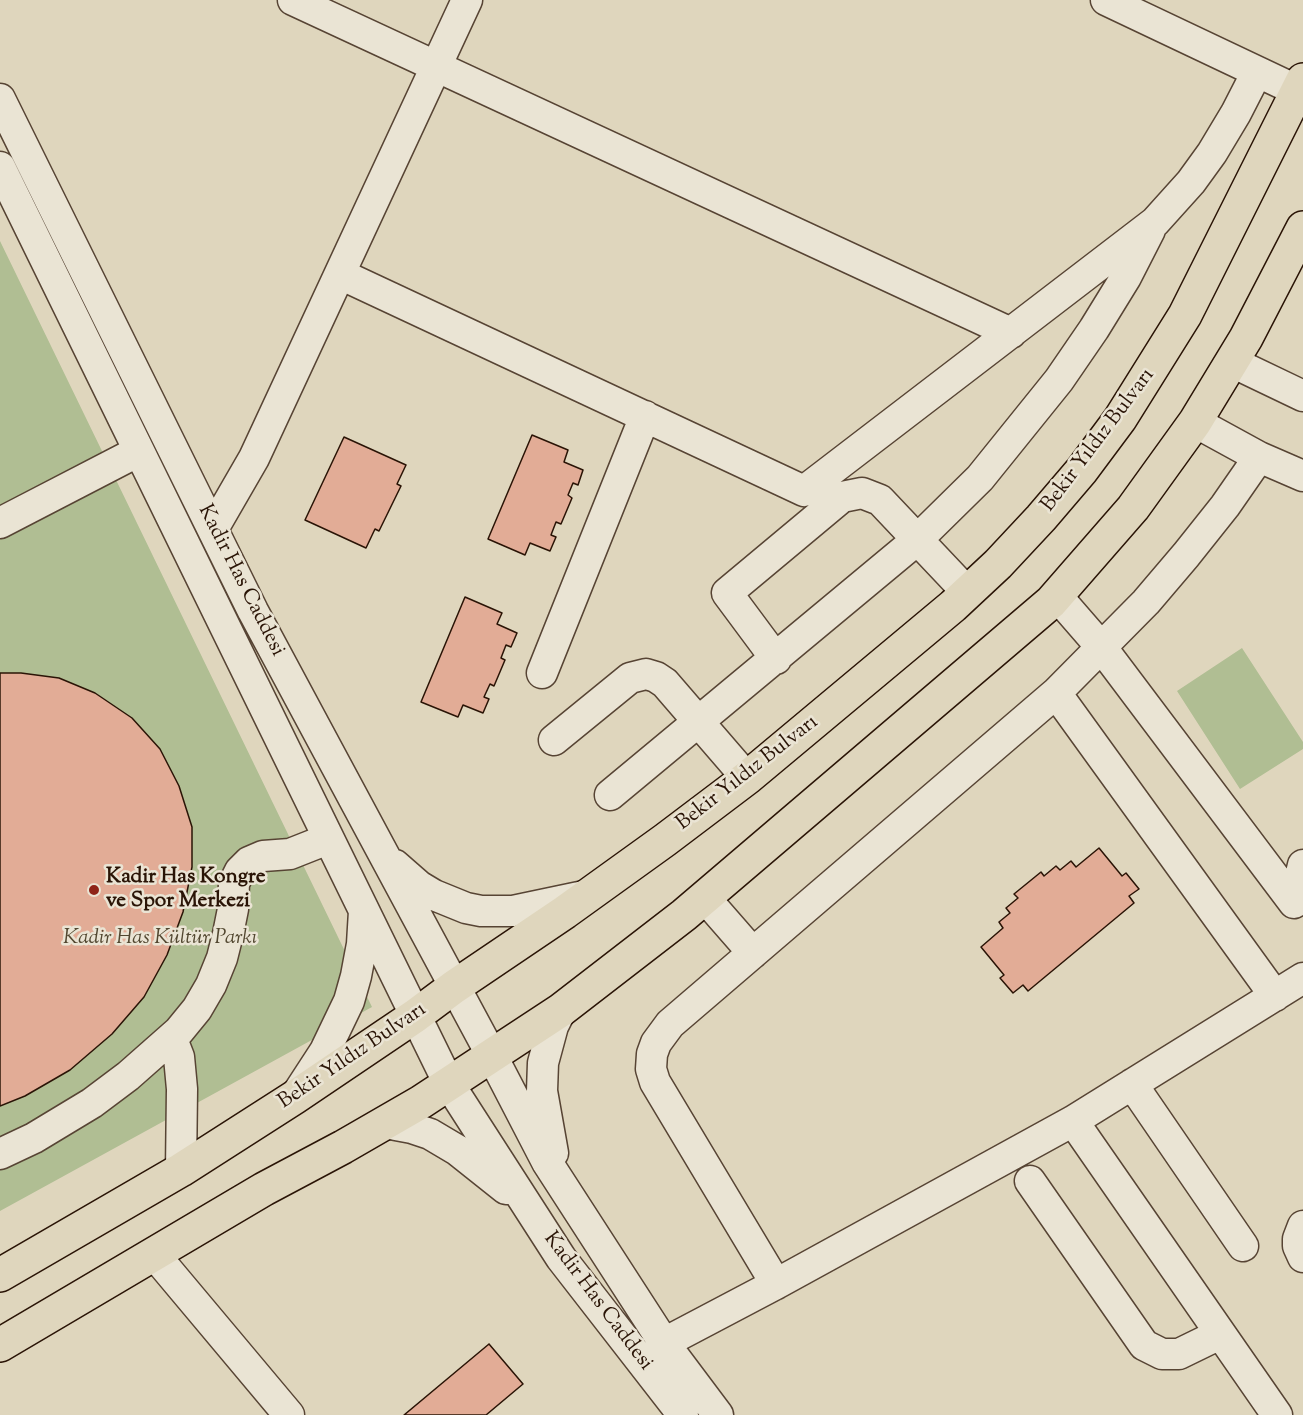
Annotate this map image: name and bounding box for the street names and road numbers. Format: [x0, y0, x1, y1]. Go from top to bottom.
street label: Bekir Yıldız Bulvarı [1037, 364, 1161, 518]
street label: Kadir Has Caddesi [191, 501, 289, 661]
street label: Bekir Yıldız Bulvarı [672, 711, 824, 837]
street label: Bekir Yıldız Bulvarı [274, 998, 432, 1116]
street label: Kadir Has Caddesi [537, 1228, 657, 1376]

